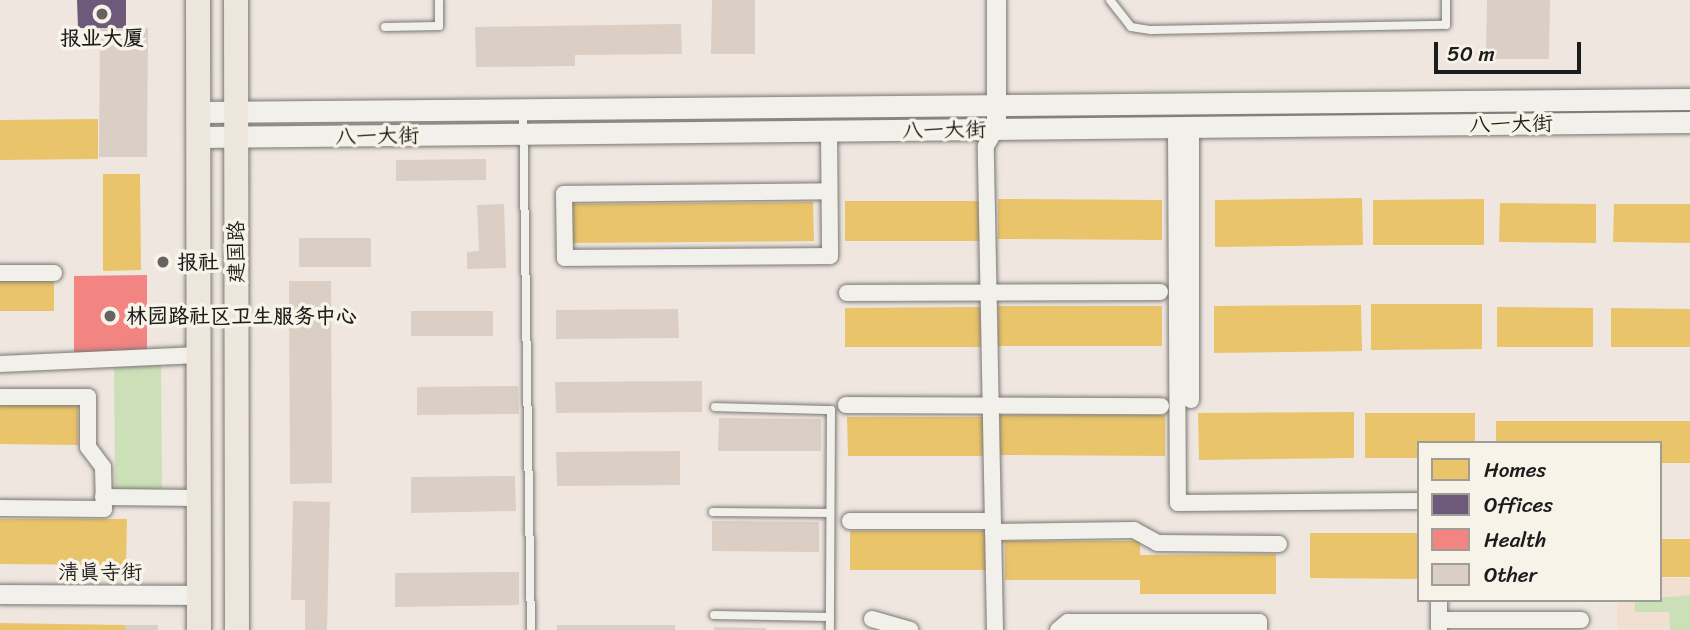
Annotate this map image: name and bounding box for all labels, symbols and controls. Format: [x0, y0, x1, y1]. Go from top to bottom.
marker: 报业大厦 [94, 6, 110, 22]
place label: 报业大厦 [60, 25, 144, 51]
scale bar [1438, 28, 1585, 72]
text: 50 m [1447, 35, 1495, 73]
street label: 八一大街 [1469, 111, 1553, 137]
street label: 八一大街 [902, 117, 986, 143]
street label: 八一大街 [335, 123, 419, 149]
street label: 建国路 [223, 221, 249, 283]
place label: 报社 [177, 249, 219, 275]
marker: 报社 [155, 254, 171, 270]
place label: 林园路社区卫生服务中心 [126, 303, 357, 329]
marker: 林园路社区卫生服务中心 [100, 306, 120, 326]
legend [1417, 441, 1662, 602]
text: Homes [1484, 451, 1546, 489]
text: Offices [1484, 486, 1553, 524]
text: Health [1484, 521, 1546, 559]
text: Other [1484, 556, 1537, 594]
street label: 清真寺街 [58, 559, 142, 585]

